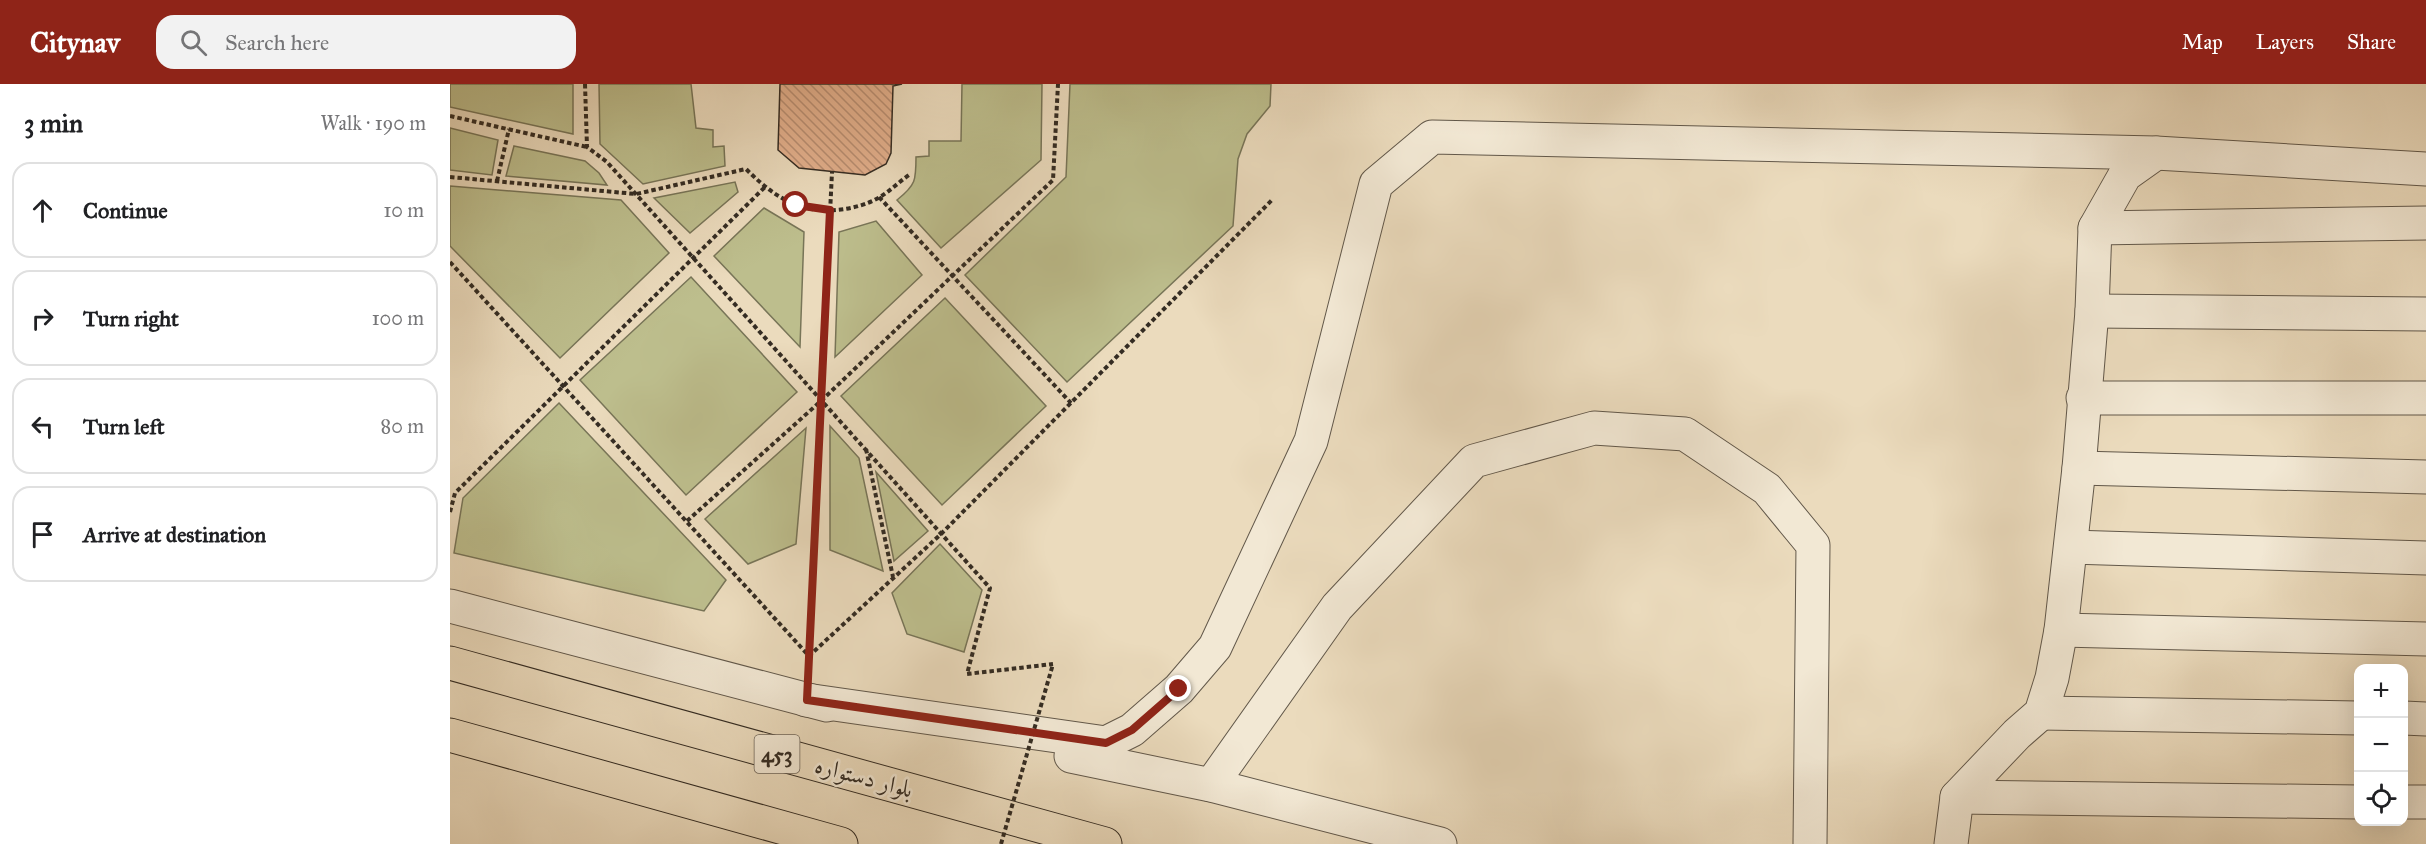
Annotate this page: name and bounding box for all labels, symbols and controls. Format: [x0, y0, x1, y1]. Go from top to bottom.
search box [156, 15, 576, 69]
text: Citynav [30, 25, 120, 60]
icon: search [177, 26, 210, 59]
text: Search here [225, 29, 329, 56]
text: Map [2182, 29, 2223, 55]
text: Layers [2256, 29, 2314, 55]
text: Share [2347, 29, 2396, 55]
text: 3 min [24, 107, 83, 139]
text: Walk · 190 m [321, 111, 426, 135]
route start [782, 191, 808, 217]
icon: ahead [26, 194, 59, 227]
text: Continue [83, 197, 168, 224]
text: 10 m [383, 198, 424, 222]
icon: right [26, 302, 59, 335]
text: Turn right [83, 305, 179, 332]
text: 100 m [372, 306, 424, 330]
icon: left [26, 410, 59, 443]
text: Turn left [83, 413, 165, 440]
text: 80 m [381, 414, 424, 438]
icon: arrive [26, 518, 59, 551]
text: Arrive at destination [83, 521, 266, 548]
map controls [2354, 664, 2408, 826]
button: + [2354, 664, 2408, 718]
route end [1165, 675, 1191, 701]
button: − [2354, 718, 2408, 772]
road number: 453 [754, 735, 800, 773]
street label: بلوار دستواره [812, 750, 916, 804]
button: locate [2354, 772, 2408, 826]

